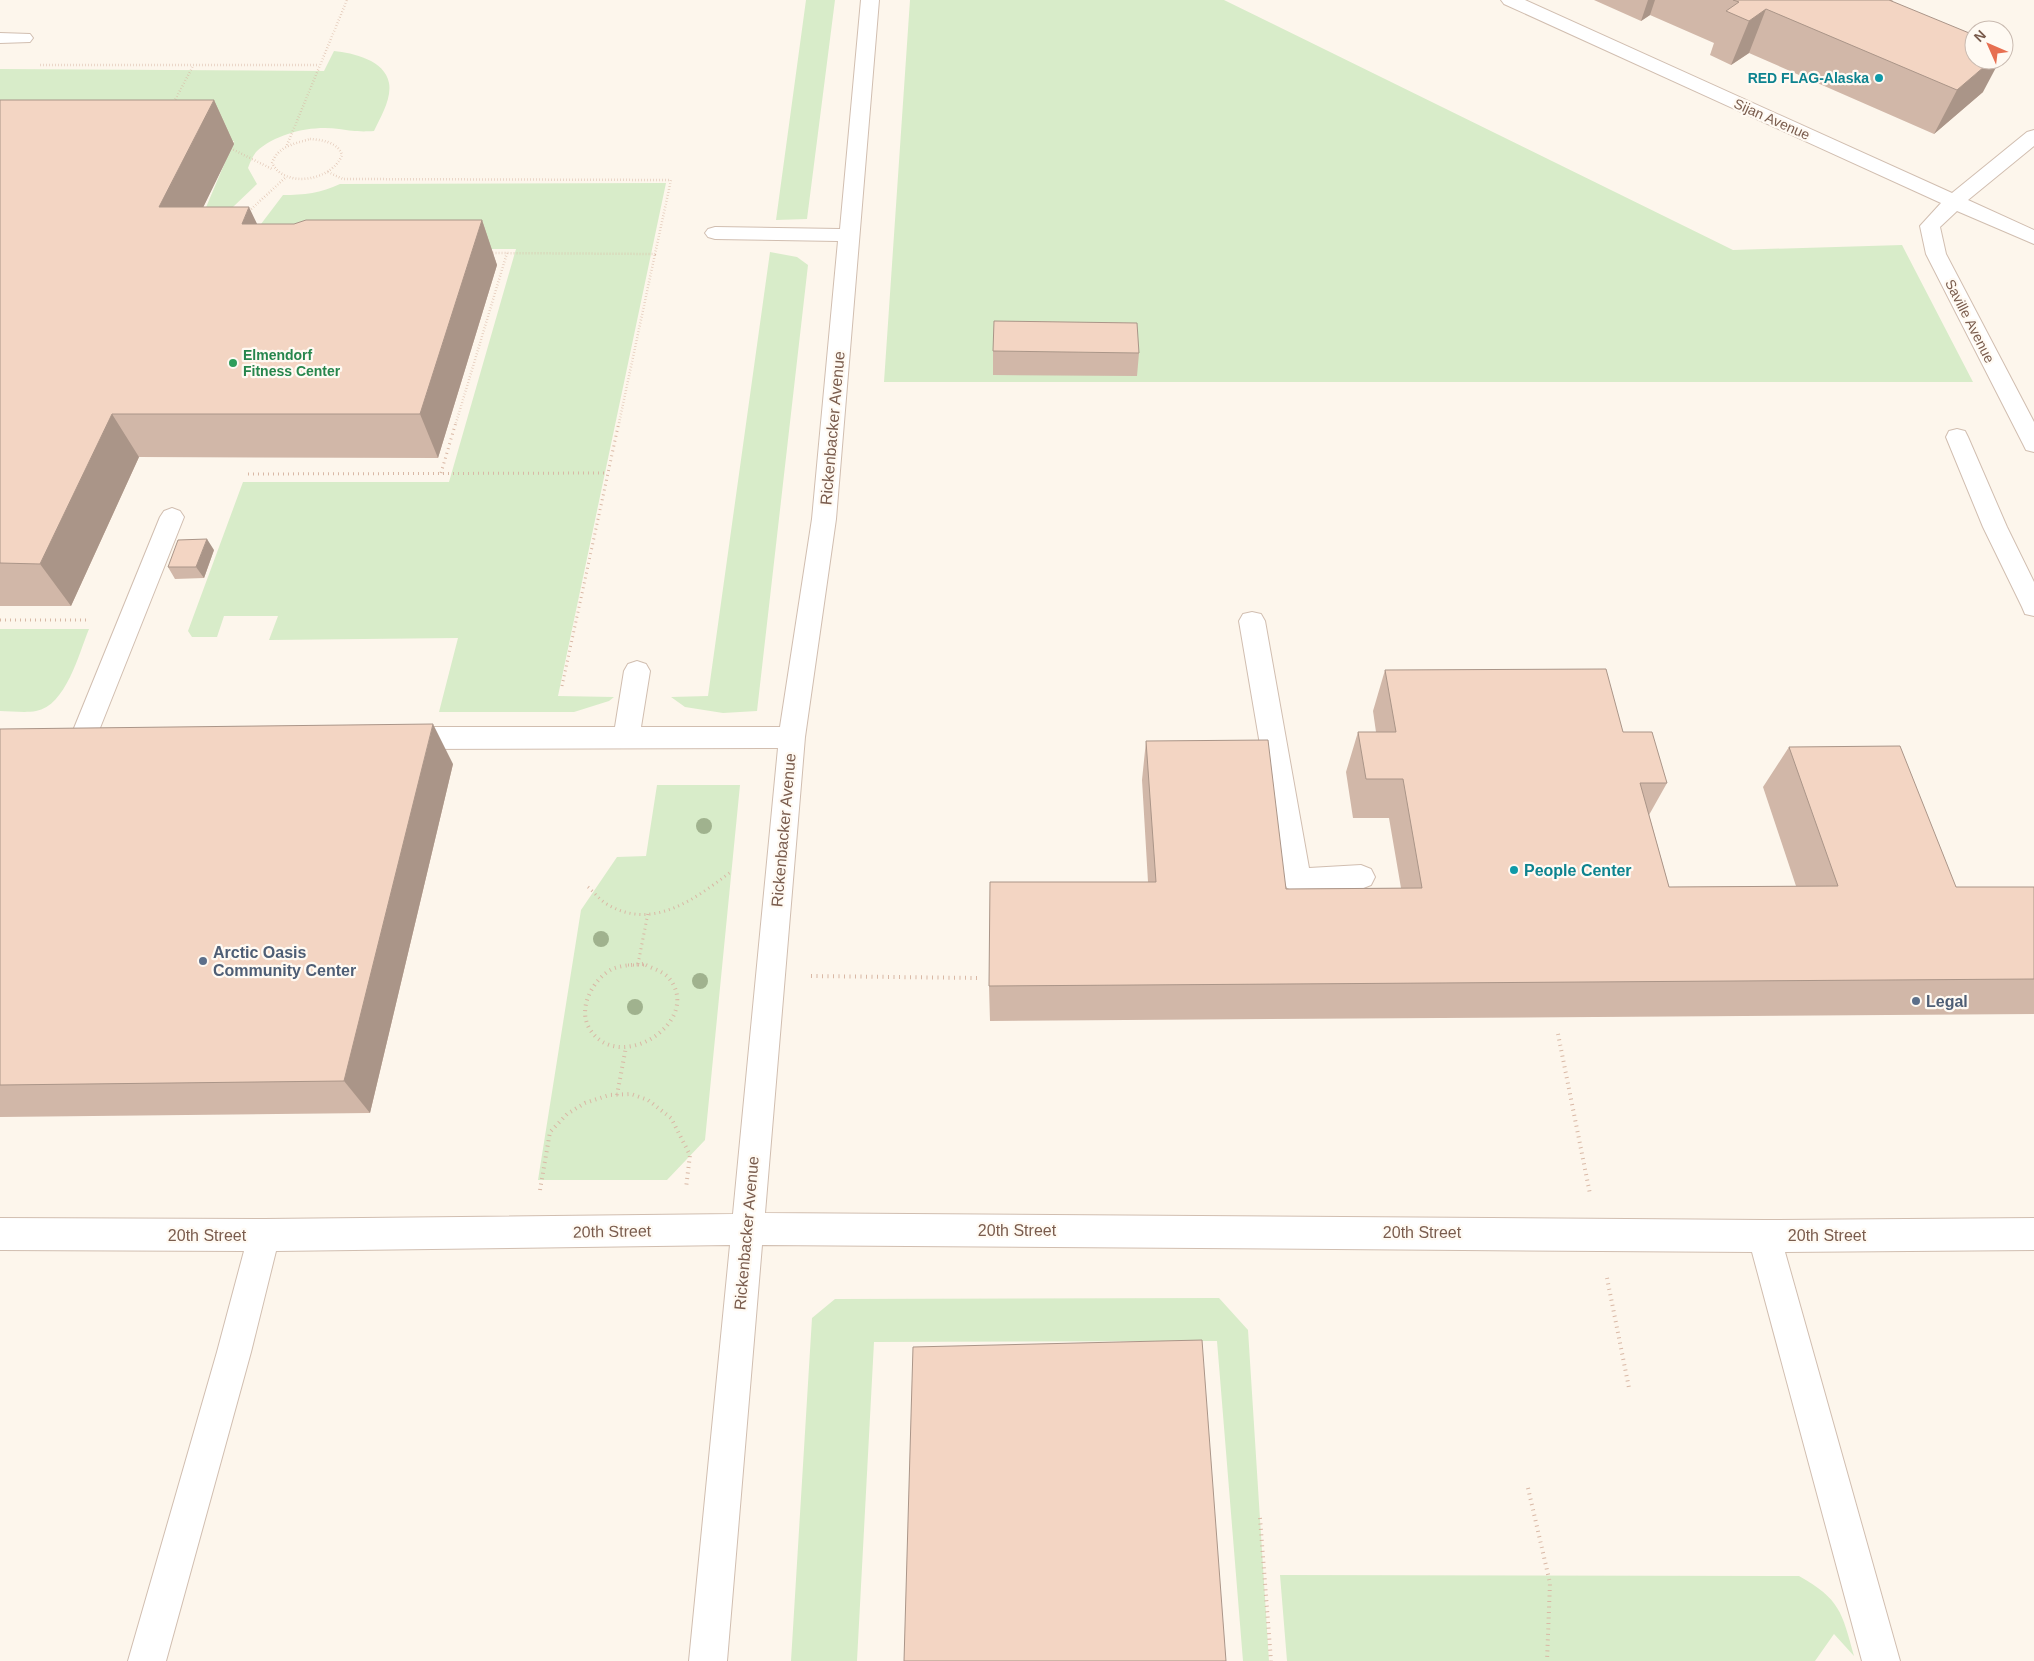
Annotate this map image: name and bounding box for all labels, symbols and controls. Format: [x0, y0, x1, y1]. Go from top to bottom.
north arrow [1964, 20, 2014, 70]
text: N [1971, 27, 1989, 45]
place label: RED FLAG-Alaska [1748, 70, 1869, 86]
marker: RED FLAG-Alaska [1873, 72, 1885, 84]
street label: Sijan Avenue [1732, 95, 1813, 143]
street label: Saville Avenue [1942, 277, 1998, 366]
place label: Elmendorf Fitness Center [243, 347, 341, 379]
street label: Rickenbacker Avenue [817, 350, 848, 506]
marker: Elmendorf Fitness Center [227, 357, 239, 369]
street label: Rickenbacker Avenue [768, 752, 799, 908]
place label: People Center [1524, 862, 1632, 879]
marker: People Center [1508, 864, 1520, 876]
place label: Arctic Oasis Community Center [213, 944, 356, 979]
marker: Arctic Oasis Community Center [197, 955, 209, 967]
place label: Legal [1926, 993, 1968, 1010]
marker: Legal [1910, 995, 1922, 1007]
street label: Rickenbacker Avenue [731, 1155, 762, 1311]
street label: 20th Street [573, 1222, 652, 1241]
street label: 20th Street [978, 1222, 1057, 1239]
street label: 20th Street [1383, 1224, 1462, 1241]
street label: 20th Street [168, 1227, 247, 1244]
street label: 20th Street [1788, 1227, 1867, 1244]

